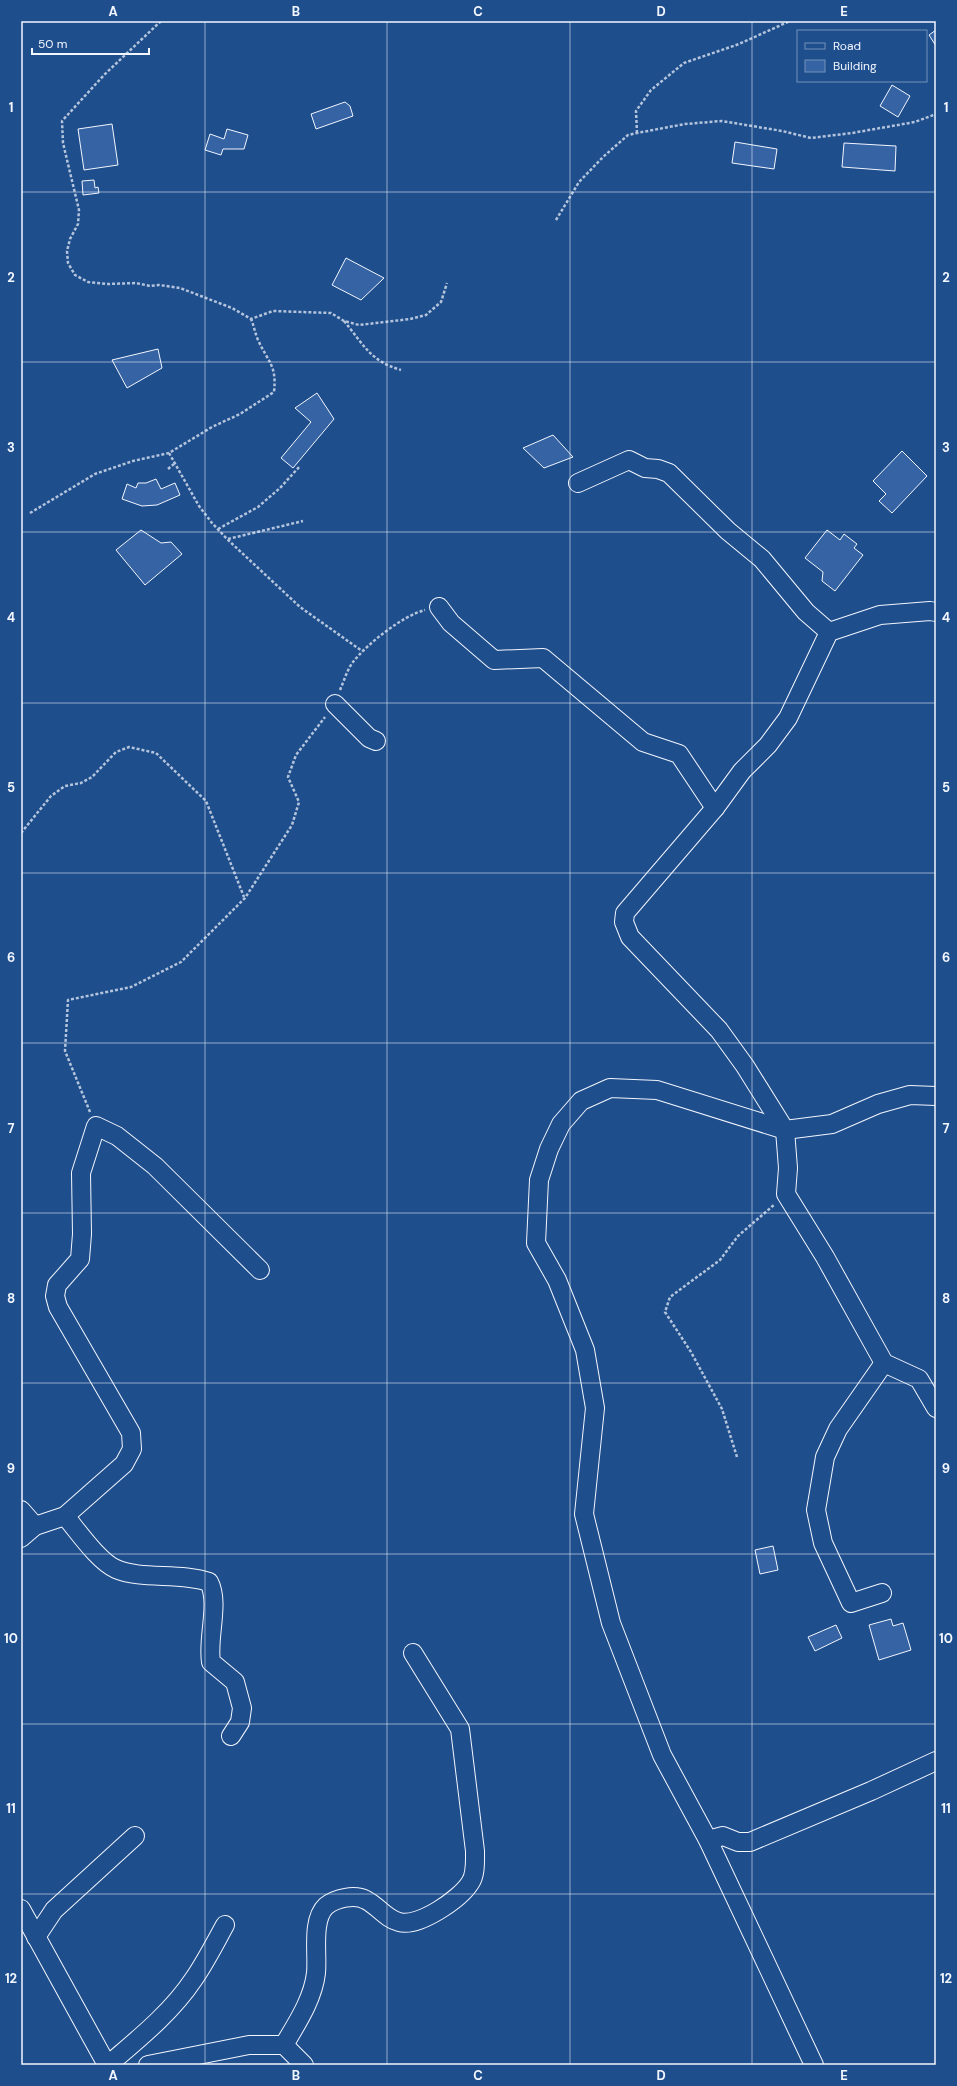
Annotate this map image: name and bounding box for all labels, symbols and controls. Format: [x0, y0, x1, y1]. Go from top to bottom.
text: A [108, 3, 118, 20]
text: B [292, 3, 300, 20]
text: C [473, 3, 483, 20]
text: D [656, 3, 666, 20]
text: E [840, 3, 848, 20]
scale bar [32, 30, 149, 56]
legend [797, 30, 927, 82]
text: 50 m [38, 36, 67, 52]
text: Road [833, 38, 861, 54]
text: Building [833, 58, 877, 74]
text: 1 [9, 99, 13, 116]
text: 1 [944, 99, 948, 116]
text: 2 [7, 269, 15, 286]
text: 2 [942, 269, 950, 286]
text: 3 [7, 439, 15, 456]
text: 3 [942, 439, 950, 456]
text: 4 [7, 609, 15, 626]
text: 4 [942, 609, 950, 626]
text: 5 [7, 779, 15, 796]
text: 5 [942, 779, 950, 796]
text: 6 [7, 949, 15, 966]
text: 6 [942, 949, 950, 966]
text: 7 [8, 1120, 15, 1137]
text: 7 [943, 1120, 950, 1137]
text: 8 [7, 1290, 15, 1307]
text: 8 [942, 1290, 950, 1307]
text: 9 [7, 1460, 15, 1477]
text: 9 [942, 1460, 950, 1477]
text: 10 [4, 1630, 18, 1647]
text: 10 [939, 1630, 953, 1647]
text: 11 [6, 1800, 16, 1817]
text: 11 [941, 1800, 951, 1817]
text: 12 [5, 1970, 17, 1987]
text: 12 [940, 1970, 952, 1987]
text: A [108, 2067, 118, 2084]
text: B [292, 2067, 300, 2084]
text: C [473, 2067, 483, 2084]
text: D [656, 2067, 666, 2084]
text: E [840, 2067, 848, 2084]

